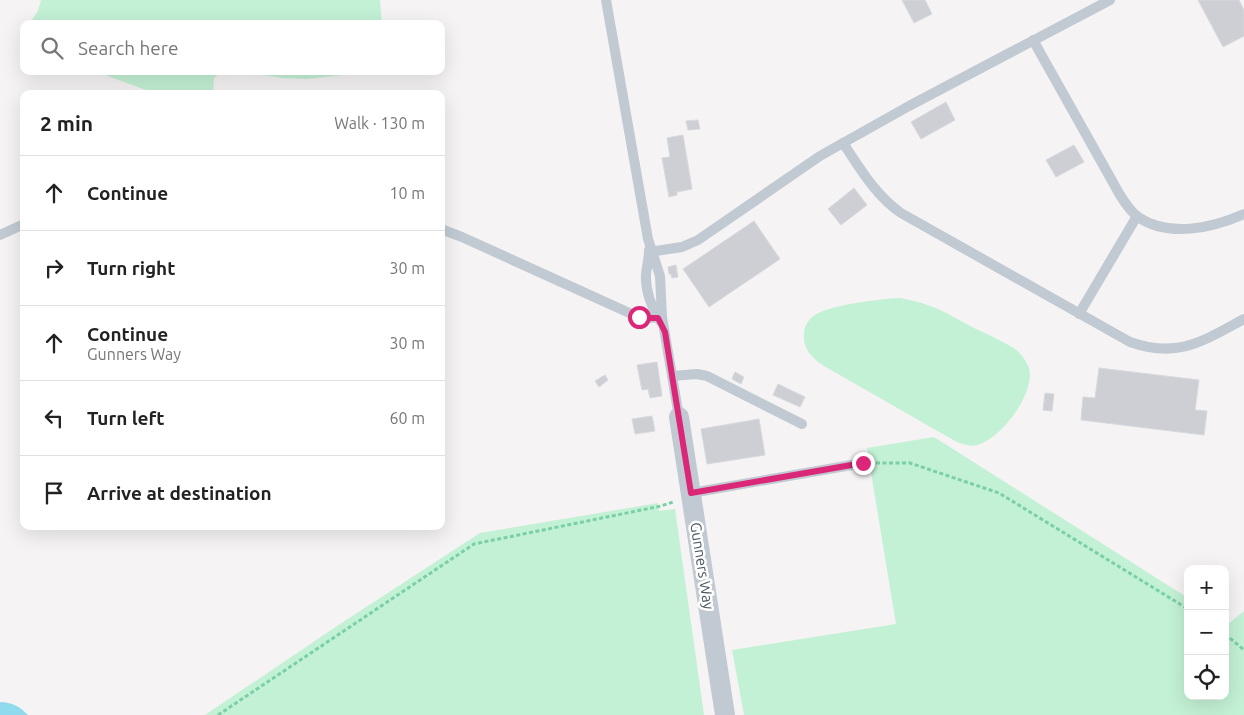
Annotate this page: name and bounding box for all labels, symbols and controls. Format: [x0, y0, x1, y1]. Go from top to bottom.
search box [20, 20, 445, 75]
icon: search [38, 34, 66, 62]
text: Search here [78, 37, 178, 59]
text: 2 min [40, 111, 93, 135]
text: Walk · 130 m [334, 114, 425, 132]
icon: ahead [40, 179, 68, 207]
text: Continue [87, 182, 168, 204]
text: 10 m [389, 184, 425, 202]
icon: right [40, 254, 68, 282]
text: Turn right [87, 257, 175, 279]
text: 30 m [389, 259, 425, 277]
route start [628, 306, 651, 329]
text: Continue [87, 323, 168, 345]
icon: ahead [40, 329, 68, 357]
text: 30 m [389, 334, 425, 352]
text: Gunners Way [87, 345, 181, 363]
icon: left [40, 404, 68, 432]
text: Turn left [87, 407, 165, 429]
text: 60 m [389, 409, 425, 427]
route end [852, 452, 875, 475]
icon: arrive [40, 479, 68, 507]
text: Arrive at destination [87, 482, 272, 504]
street label: Gunners Way [687, 521, 718, 611]
map controls [1184, 565, 1229, 700]
button: + [1184, 565, 1229, 610]
button: − [1184, 610, 1229, 655]
button: locate [1184, 655, 1229, 700]

